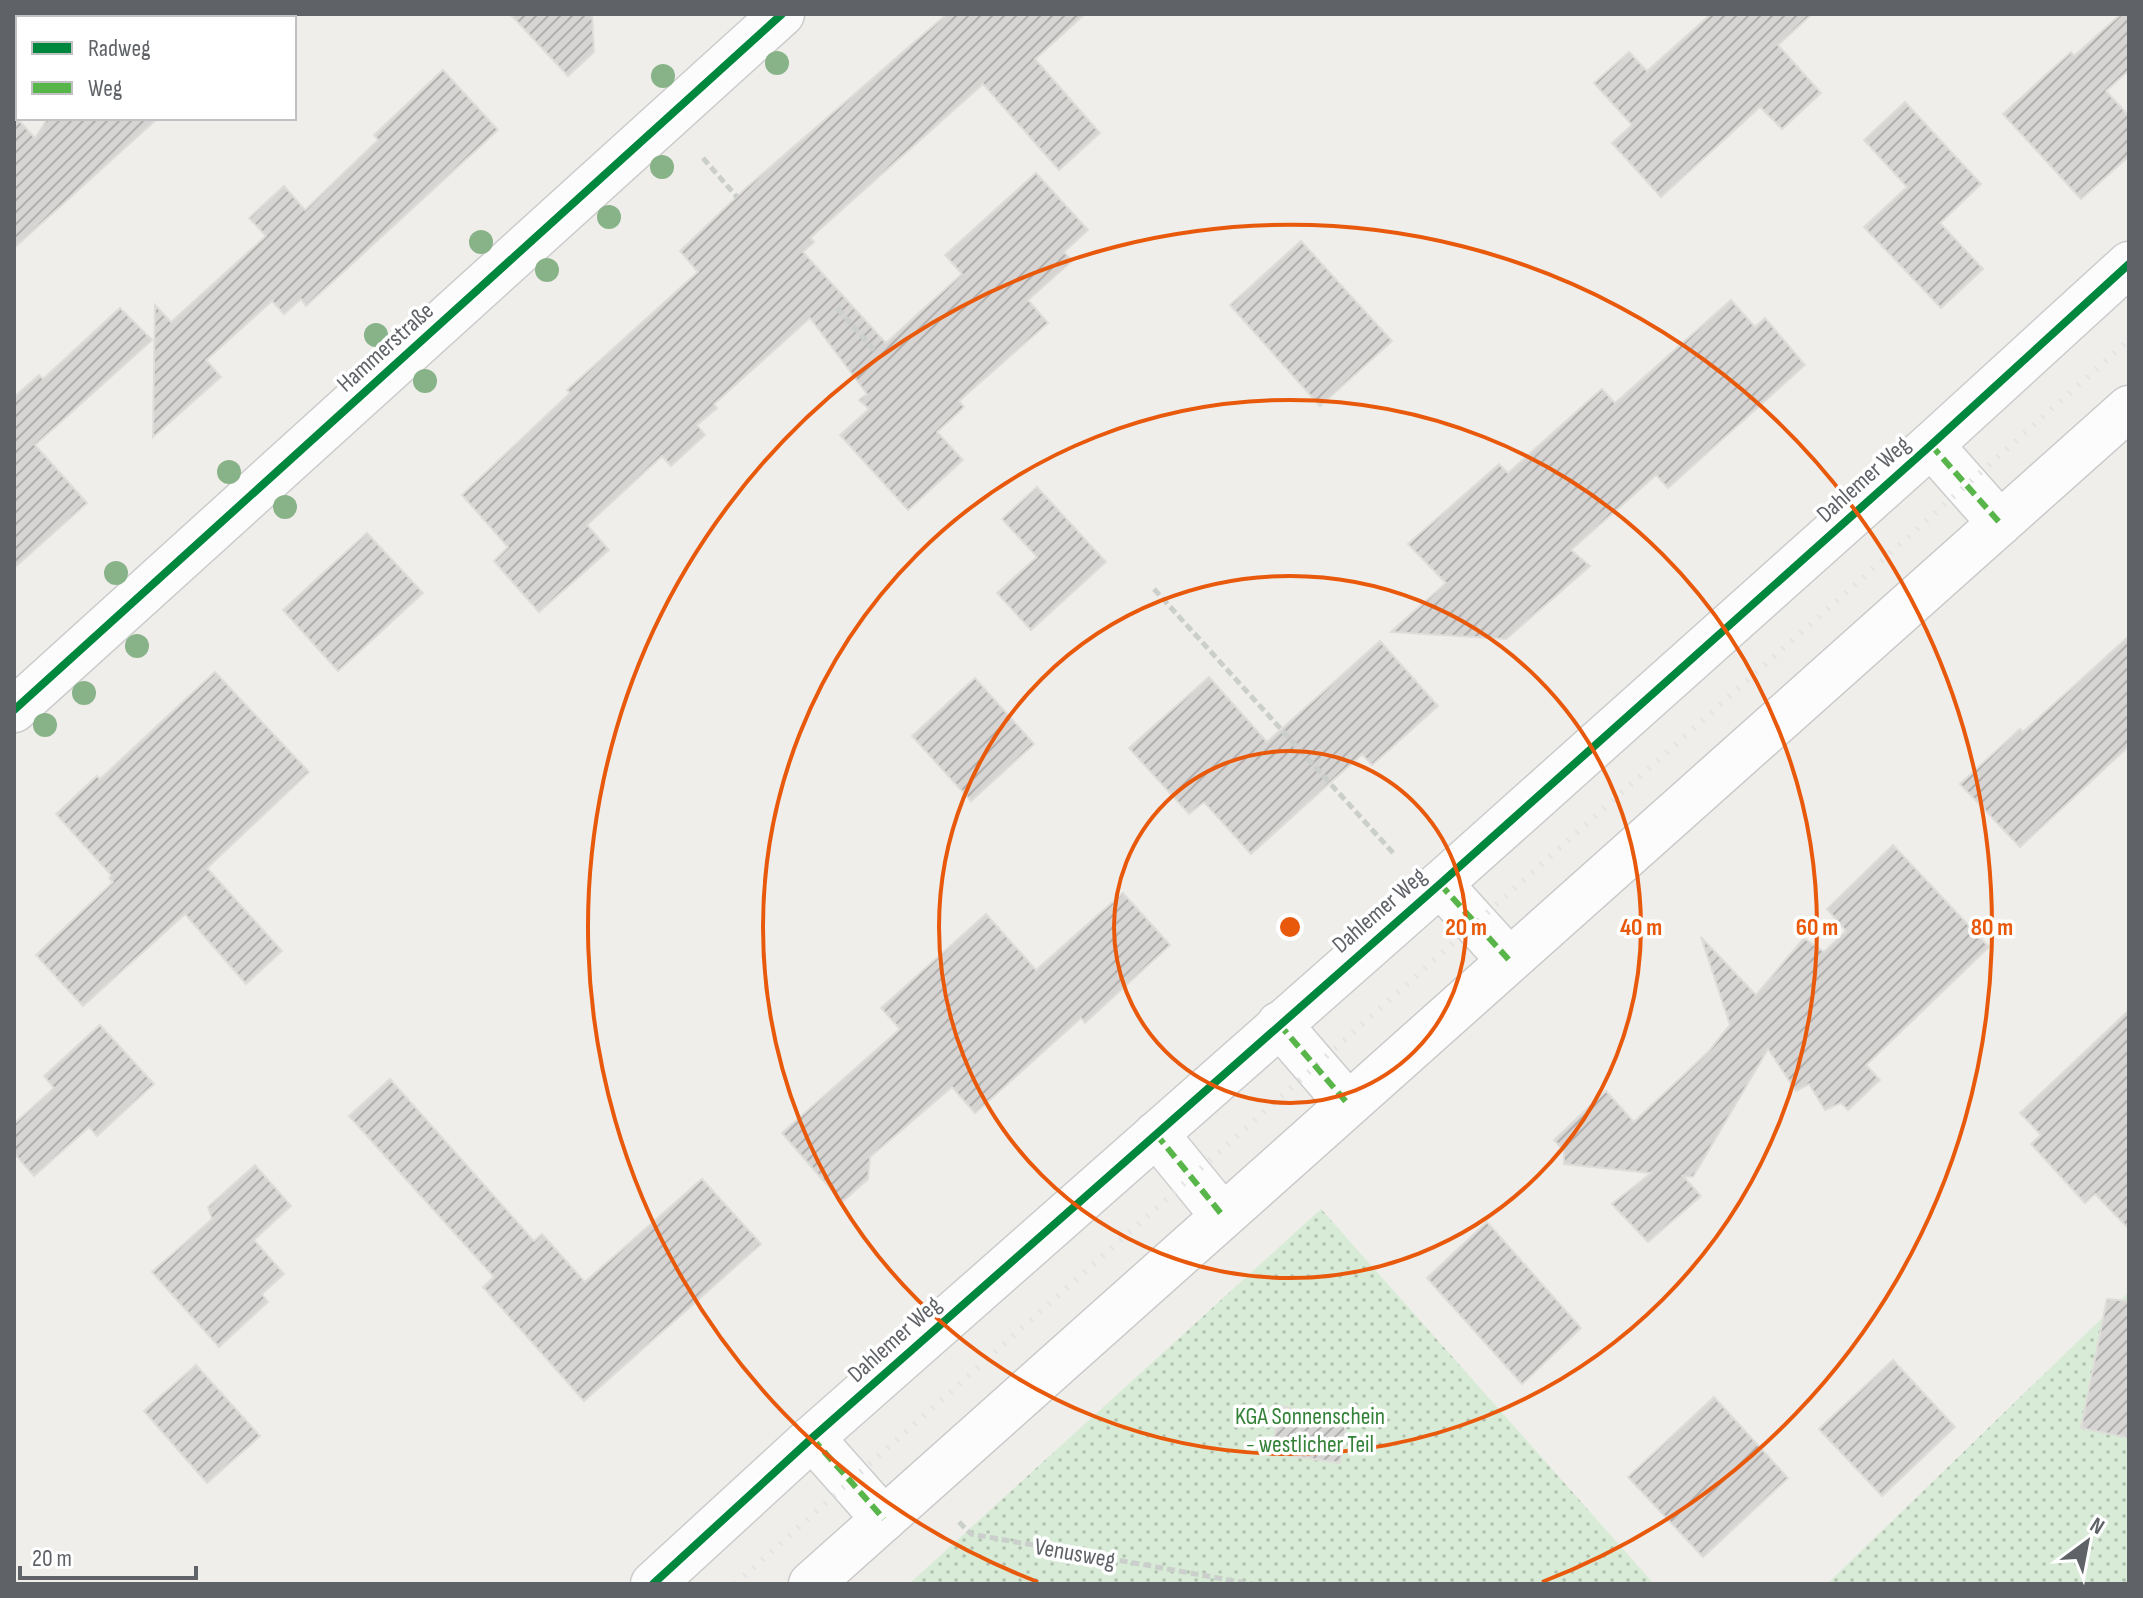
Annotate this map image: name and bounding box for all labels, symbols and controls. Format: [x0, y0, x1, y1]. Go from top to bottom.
legend [16, 16, 296, 120]
text: Radweg [88, 34, 151, 63]
text: Weg [88, 74, 122, 103]
street label: Hammerstraße [331, 297, 440, 398]
street label: Dahlemer Weg [1811, 430, 1916, 529]
street label: Dahlemer Weg [1326, 862, 1432, 959]
centre of rings [1276, 913, 1304, 941]
text: 20 m [1445, 913, 1487, 942]
text: 40 m [1620, 913, 1662, 942]
text: 60 m [1796, 913, 1838, 942]
text: 80 m [1971, 913, 2013, 942]
street label: Dahlemer Weg [842, 1290, 947, 1389]
park label: KGA Sonnenschein - westlicher Teil [1235, 1402, 1385, 1459]
north arrow [2047, 1502, 2127, 1582]
text: N [2085, 1512, 2109, 1541]
scale bar [20, 1530, 196, 1580]
street label: Venusweg [1032, 1532, 1117, 1575]
text: 20 m [32, 1544, 72, 1573]

